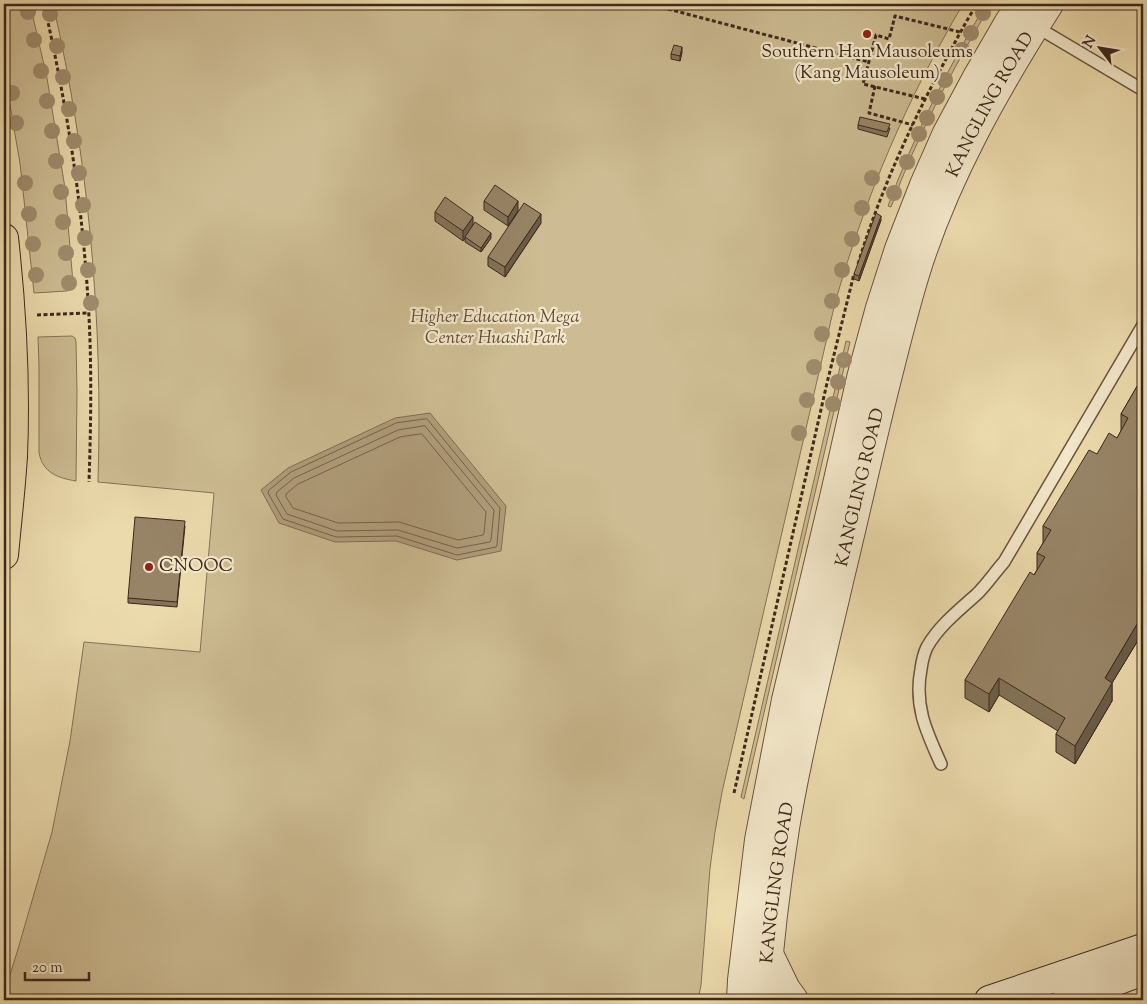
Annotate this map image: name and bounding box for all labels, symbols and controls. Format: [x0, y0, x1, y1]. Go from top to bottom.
north arrow [1074, 22, 1124, 72]
street label: KANGLING ROAD [941, 27, 1041, 182]
marker: Southern Han Mausoleums (Kang Mausoleum) [861, 28, 873, 40]
text: N [1079, 32, 1102, 52]
place label: Southern Han Mausoleums (Kang Mausoleum) [761, 40, 973, 87]
park label: Higher Education Mega Center Huashi Park [411, 305, 579, 352]
street label: KANGLING ROAD [830, 406, 892, 570]
place label: CNOOC [159, 554, 233, 580]
marker: CNOOC [143, 561, 155, 573]
street label: KANGLING ROAD [755, 800, 802, 964]
scale bar [25, 949, 89, 981]
text: 20 m [32, 958, 63, 979]

